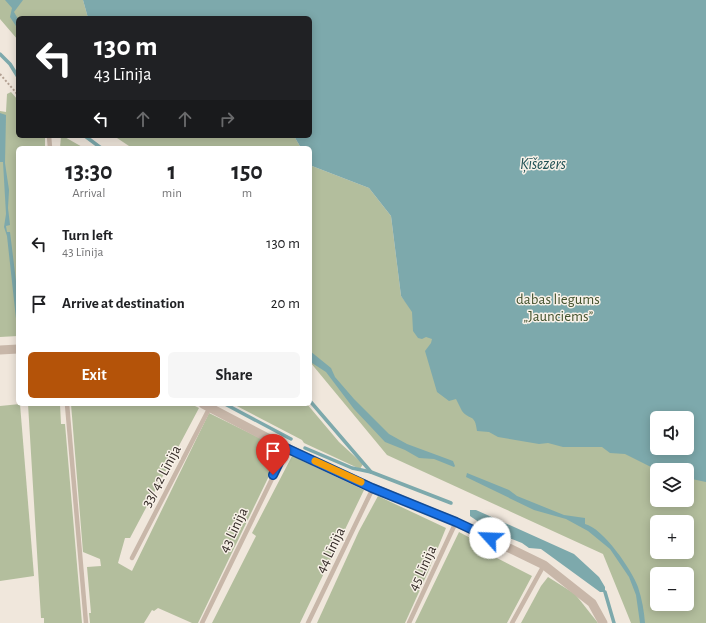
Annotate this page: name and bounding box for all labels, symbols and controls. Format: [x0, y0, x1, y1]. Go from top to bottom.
icon: left [28, 32, 80, 84]
text: 130 m [94, 33, 158, 61]
text: 43 Līnija [94, 66, 152, 84]
icon: left [90, 108, 112, 130]
icon: ahead [132, 108, 154, 130]
icon: ahead [174, 108, 196, 130]
icon: right [216, 108, 238, 130]
water label: Ķīšezers [520, 156, 566, 174]
text: 13:30 [65, 160, 113, 184]
text: 1 [168, 160, 176, 184]
text: 150 [231, 160, 263, 184]
text: Arrival [72, 187, 106, 200]
text: min [162, 187, 182, 200]
text: m [242, 187, 252, 200]
text: Turn left [62, 228, 113, 243]
icon: left [28, 233, 50, 255]
text: 130 m [266, 236, 300, 251]
text: 43 Līnija [62, 246, 104, 259]
park label: dabas liegums „Jaunciems” [516, 292, 600, 324]
icon: arrive [28, 293, 50, 315]
text: Arrive at destination [62, 296, 185, 311]
text: 20 m [271, 296, 300, 311]
button: Exit [28, 352, 160, 398]
button: Share [168, 352, 300, 398]
map controls [650, 411, 694, 611]
button: sound [650, 411, 694, 455]
pin [256, 434, 290, 475]
icon: arrive [262, 440, 284, 462]
street label: 33/ 42 Līnija [139, 443, 184, 510]
button: layers [650, 463, 694, 507]
street label: 43 Līnija [216, 505, 251, 555]
button: + [650, 515, 694, 559]
position arrow [469, 517, 511, 559]
street label: 44 Līnija [313, 525, 348, 576]
street label: 45 Līnija [405, 543, 439, 593]
button: − [650, 567, 694, 611]

